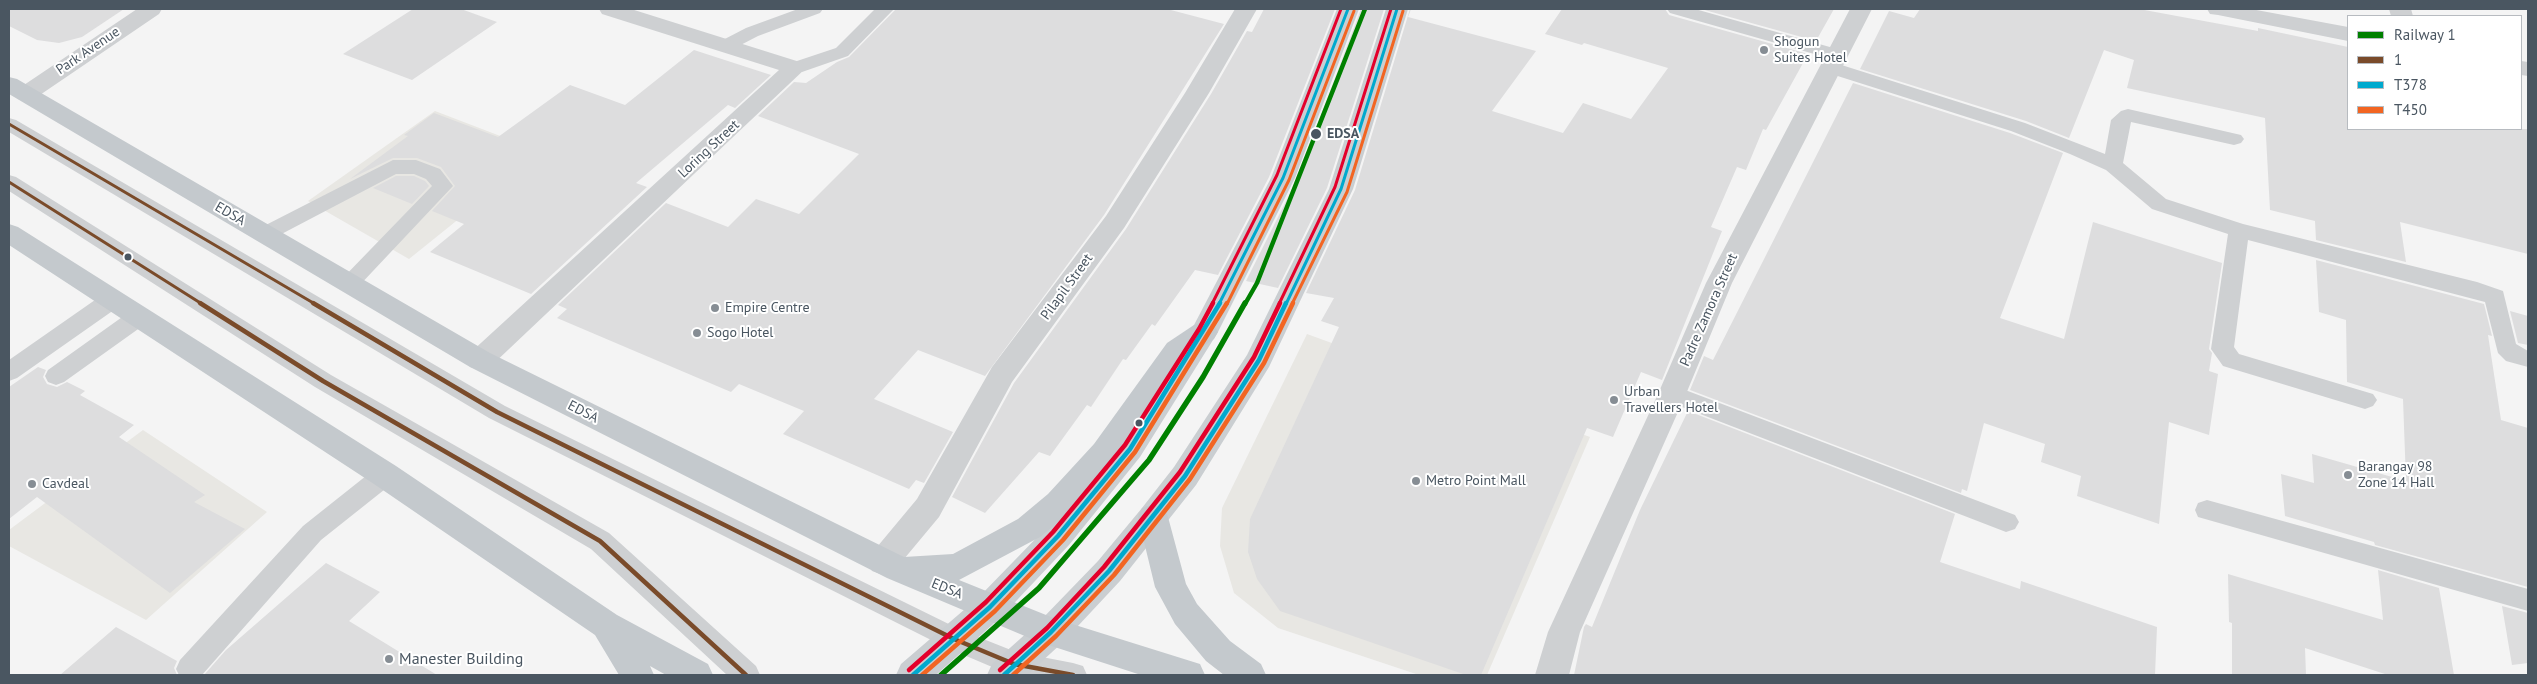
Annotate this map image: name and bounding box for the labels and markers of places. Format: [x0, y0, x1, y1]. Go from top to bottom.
place label: Shogun Suites Hotel [1774, 34, 1847, 66]
marker: Shogun Suites Hotel [1758, 44, 1770, 56]
place label: EDSA [1327, 126, 1359, 142]
marker: EDSA [1309, 127, 1323, 141]
unlabelled marker [123, 252, 133, 262]
place label: Empire Centre [725, 300, 810, 316]
marker: Empire Centre [709, 302, 721, 314]
place label: Sogo Hotel [707, 325, 773, 341]
marker: Sogo Hotel [691, 327, 703, 339]
place label: Urban Travellers Hotel [1624, 384, 1718, 417]
marker: Urban Travellers Hotel [1608, 394, 1620, 406]
unlabelled marker [1134, 418, 1144, 428]
place label: Barangay 98 Zone 14 Hall [2358, 459, 2434, 492]
marker: Barangay 98 Zone 14 Hall [2342, 469, 2354, 481]
place label: Metro Point Mall [1426, 473, 1526, 489]
marker: Metro Point Mall [1410, 475, 1422, 487]
place label: Cavdeal [42, 476, 89, 492]
marker: Cavdeal [26, 478, 38, 490]
place label: Manester Building [399, 649, 523, 669]
marker: Manester Building [383, 653, 395, 665]

